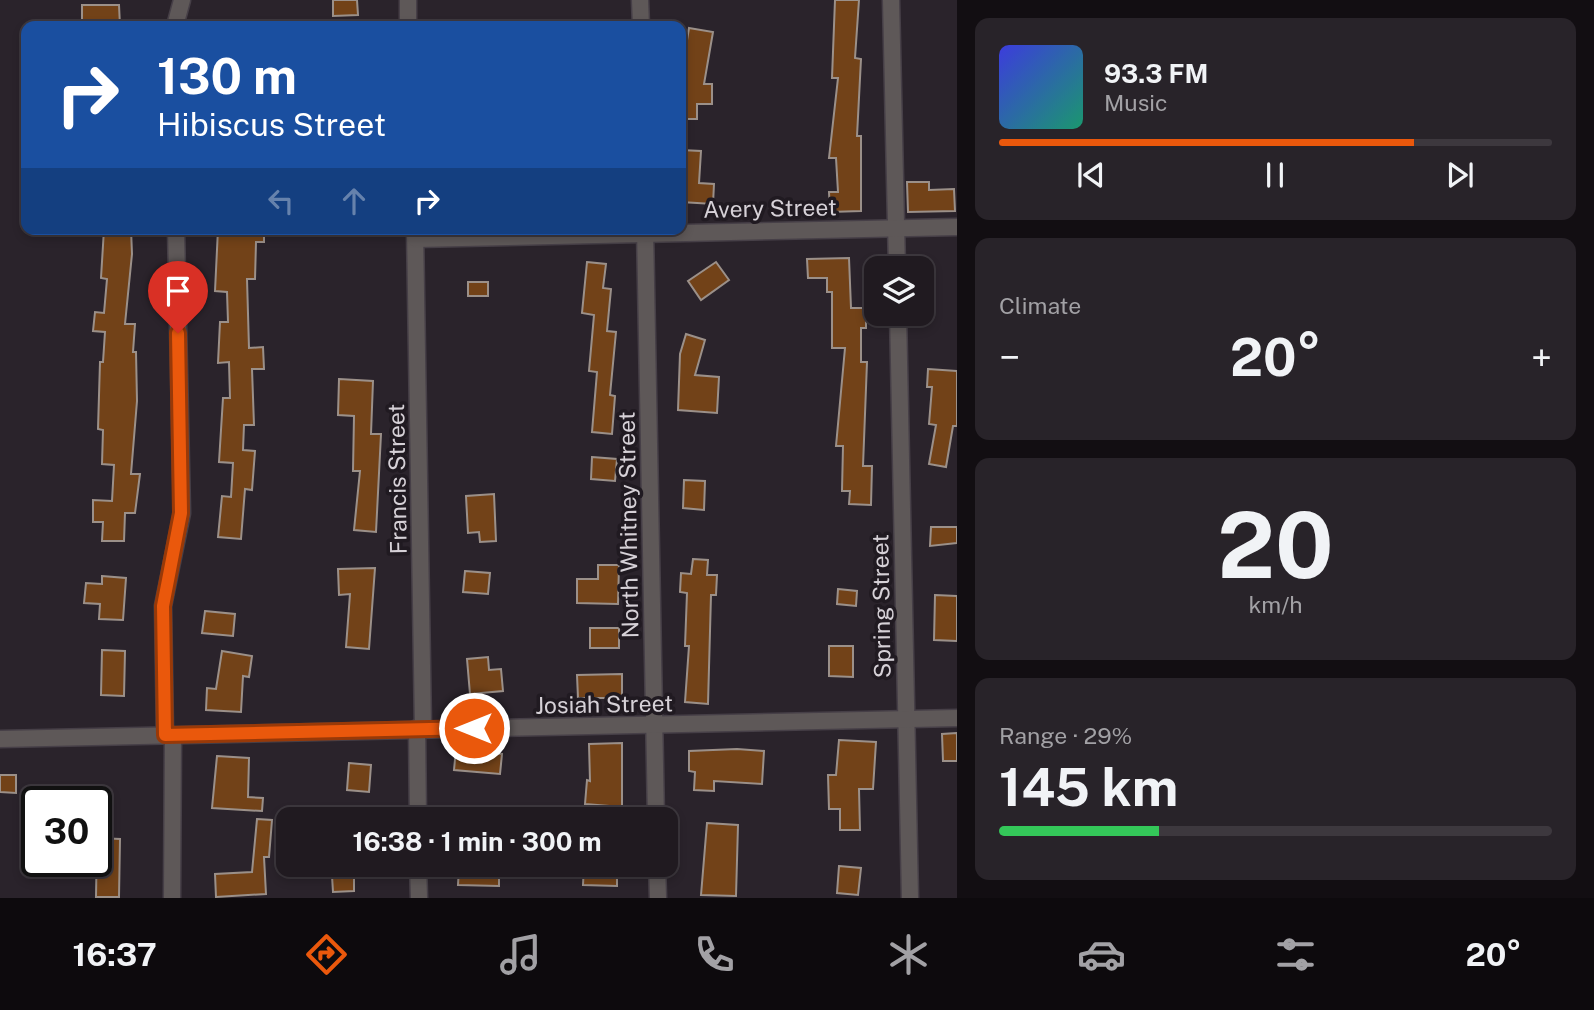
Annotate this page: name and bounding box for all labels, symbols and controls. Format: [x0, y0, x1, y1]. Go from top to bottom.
text: 130 m [157, 47, 297, 105]
icon: right [42, 49, 133, 140]
text: 93.3 FM [1104, 58, 1208, 89]
text: Music [1104, 89, 1168, 116]
text: Hibiscus Street [157, 106, 386, 143]
icon: previous [1072, 156, 1110, 194]
icon: pause [1256, 156, 1294, 194]
icon: next [1441, 156, 1479, 194]
icon: left [262, 182, 300, 220]
icon: ahead [335, 182, 373, 220]
icon: right [408, 182, 446, 220]
street label: Avery Street [703, 193, 837, 223]
map controls [864, 256, 934, 326]
button: layers [864, 256, 934, 326]
pin [148, 261, 208, 333]
icon: arrive [159, 272, 197, 310]
text: Climate [999, 292, 1081, 319]
text: 20° [1230, 327, 1321, 388]
text: − [999, 335, 1020, 380]
text: + [1531, 335, 1552, 380]
street label: Francis Street [382, 403, 412, 555]
street label: North Whitney Street [613, 411, 643, 639]
text: 20 [1217, 492, 1334, 598]
street label: Spring Street [866, 534, 896, 678]
text: km/h [1248, 591, 1303, 618]
street label: Josiah Street [535, 689, 673, 719]
position arrow [437, 691, 511, 765]
text: Range · 29% [999, 722, 1132, 749]
text: 145 km [999, 757, 1178, 818]
speed limit sign: 30 [21, 786, 112, 877]
text: 16:38 · 1 min · 300 m [352, 826, 602, 857]
icon: directions [302, 930, 351, 979]
icon: music [496, 930, 545, 979]
icon: phone [690, 930, 739, 979]
icon: climate [884, 930, 933, 979]
icon: car [1077, 930, 1126, 979]
icon: filters [1271, 930, 1320, 979]
text: 16:37 [72, 936, 157, 973]
text: 20° [1465, 936, 1522, 973]

